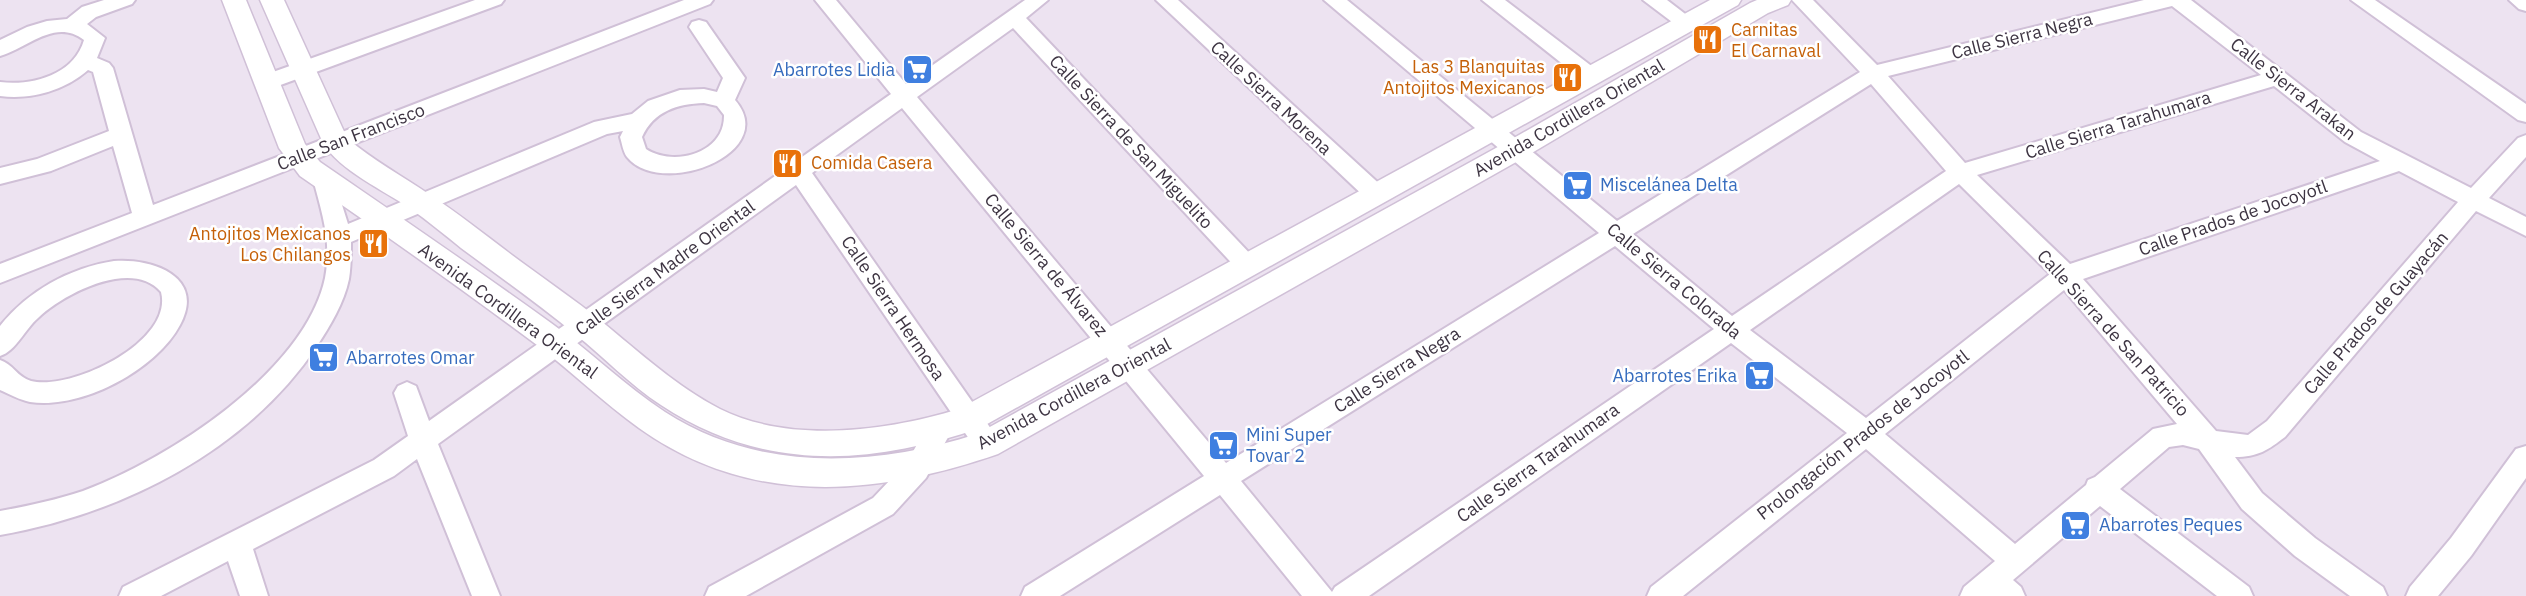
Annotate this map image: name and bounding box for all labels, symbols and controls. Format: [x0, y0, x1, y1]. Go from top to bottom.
street label: Calle Sierra Negra [1949, 7, 2095, 64]
place label: Carnitas El Carnaval [1731, 18, 1821, 62]
restaurant icon: Carnitas El Carnaval [1691, 23, 1725, 57]
street label: Calle Sierra Arakan [2226, 32, 2361, 145]
street label: Calle Sierra Morena [1206, 36, 1337, 160]
street label: Calle Sierra de San Miguelito [1045, 50, 1218, 234]
supermarket icon: Abarrotes Lidia [901, 53, 935, 87]
street label: Avenida Cordillera Oriental [1469, 53, 1668, 182]
place label: Las 3 Blanquitas Antojitos Mexicanos [1383, 55, 1545, 99]
place label: Abarrotes Lidia [773, 58, 895, 81]
restaurant icon: Las 3 Blanquitas Antojitos Mexicanos [1551, 60, 1585, 94]
street label: Calle Sierra Tarahumara [2022, 85, 2214, 164]
street label: Calle San Francisco [274, 98, 428, 175]
restaurant icon: Comida Casera [771, 146, 805, 180]
place label: Comida Casera [811, 151, 933, 174]
supermarket icon: Miscelánea Delta [1560, 168, 1594, 202]
place label: Miscelánea Delta [1600, 173, 1738, 196]
street label: Calle Prados de Jocoyotl [2135, 174, 2330, 261]
street label: Calle Sierra de Álvarez [980, 188, 1113, 341]
street label: Calle Sierra Madre Oriental [570, 195, 759, 341]
street label: Calle Sierra Colorada [1602, 218, 1747, 344]
place label: Antojitos Mexicanos Los Chilangos [189, 222, 351, 266]
street label: Calle Prados de Guayacán [2298, 226, 2453, 399]
restaurant icon: Antojitos Mexicanos Los Chilangos [357, 227, 391, 261]
street label: Calle Sierra Hermosa [836, 231, 951, 385]
street label: Avenida Cordillera Oriental [414, 238, 603, 384]
street label: Calle Sierra de San Patricio [2032, 244, 2195, 421]
street label: Calle Sierra Negra [1329, 321, 1465, 418]
street label: Avenida Cordillera Oriental [973, 333, 1175, 454]
supermarket icon: Abarrotes Omar [306, 341, 340, 375]
street label: Prolongación Prados de Jocoyotl [1752, 345, 1973, 525]
place label: Abarrotes Omar [346, 346, 475, 369]
supermarket icon: Abarrotes Erika [1743, 359, 1777, 393]
place label: Abarrotes Erika [1612, 364, 1737, 387]
street label: Calle Sierra Tarahumara [1452, 398, 1624, 527]
place label: Mini Super Tovar 2 [1246, 423, 1332, 467]
supermarket icon: Mini Super Tovar 2 [1206, 428, 1240, 462]
supermarket icon: Abarrotes Peques [2059, 508, 2093, 542]
place label: Abarrotes Peques [2099, 513, 2243, 536]

